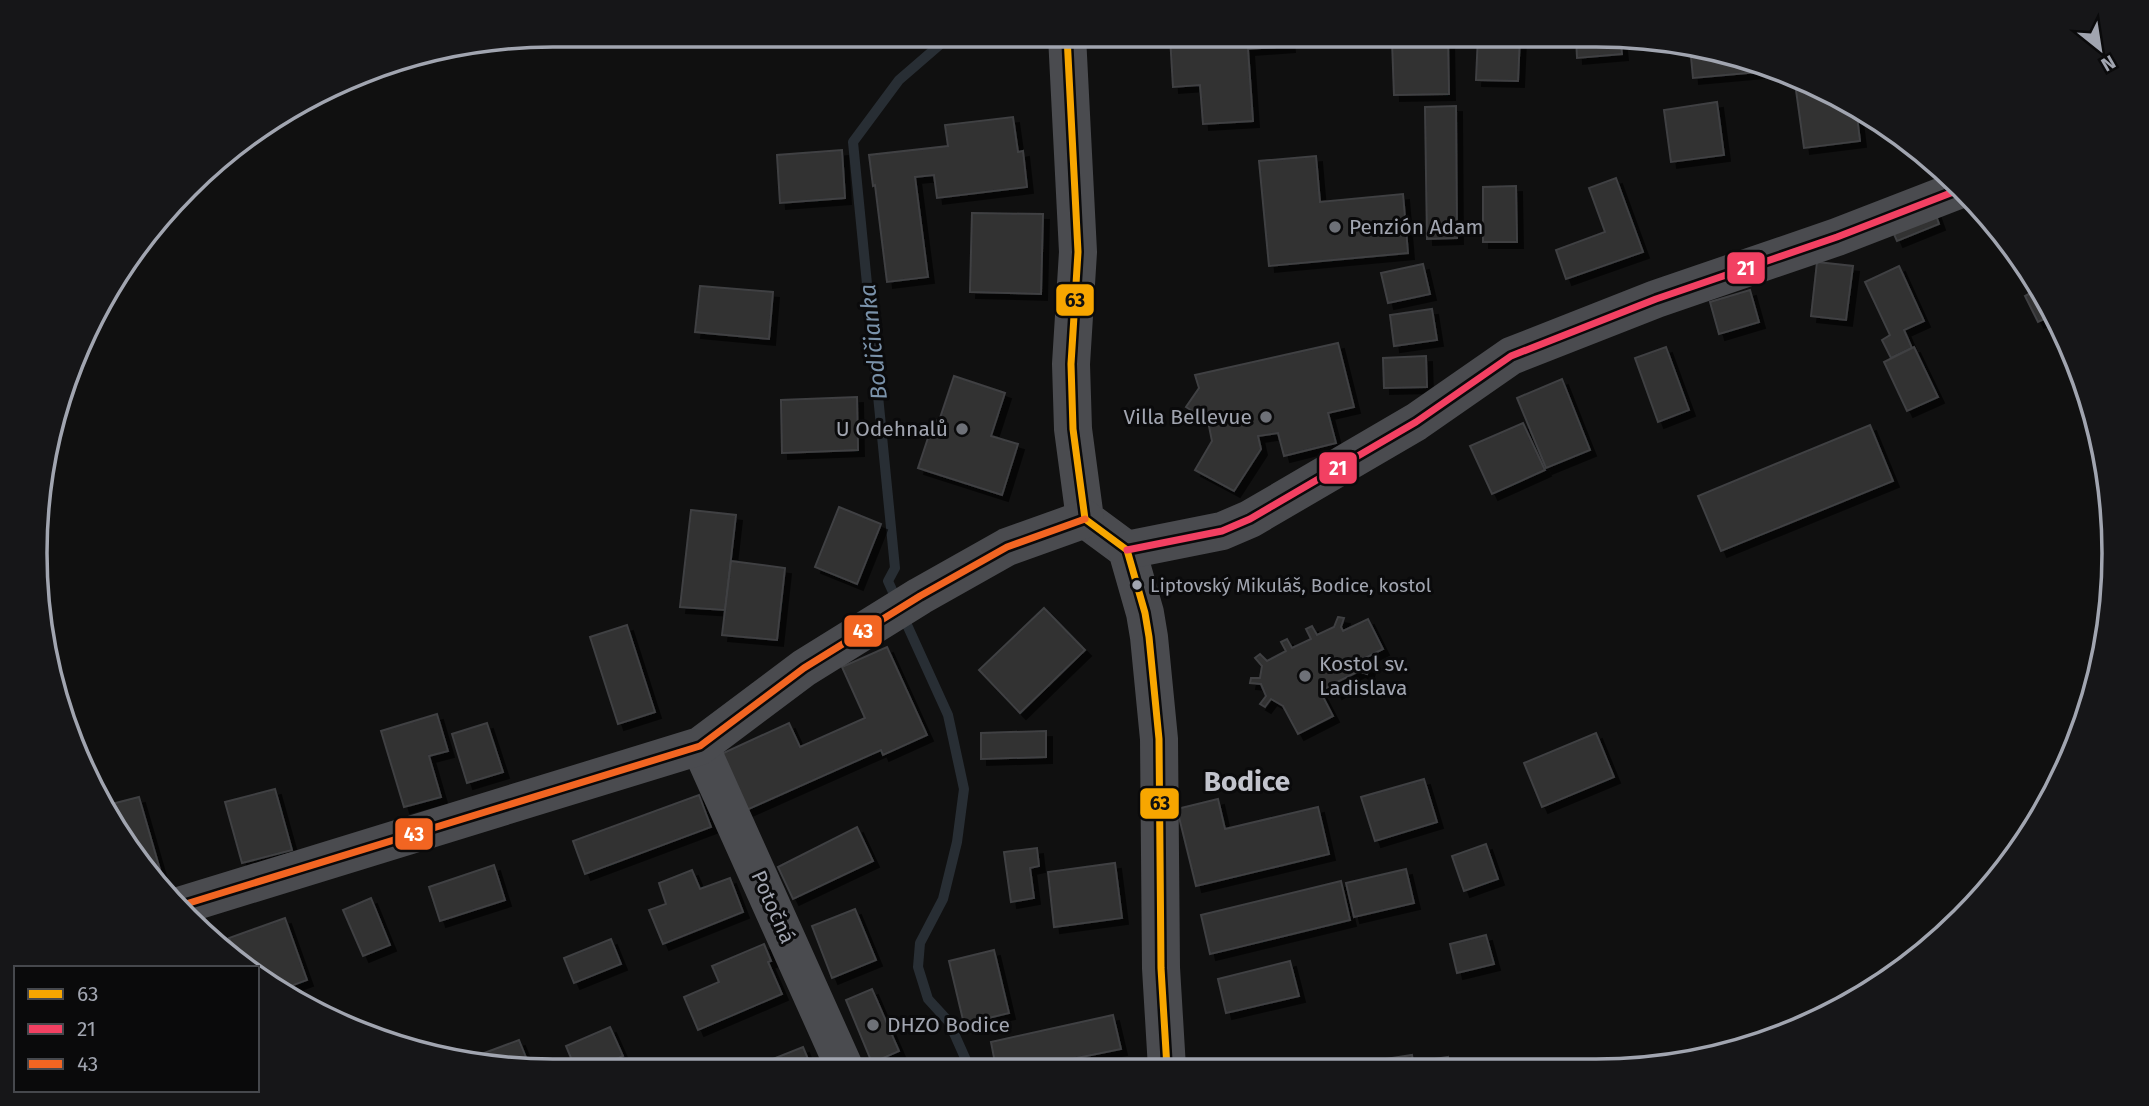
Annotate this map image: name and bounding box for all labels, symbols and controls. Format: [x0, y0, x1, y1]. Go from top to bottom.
north arrow [2065, 14, 2135, 84]
text: N [2097, 50, 2119, 76]
place label: Penzión Adam [1349, 214, 1484, 240]
marker: Penzión Adam [1327, 219, 1343, 235]
line badge: 21 [1726, 251, 1766, 285]
text: 21 [1737, 257, 1755, 280]
water label: Bodičianka [853, 283, 893, 401]
line badge: 63 [1055, 283, 1095, 317]
text: 63 [1065, 289, 1085, 312]
place label: Villa Bellevue [1123, 404, 1252, 430]
marker: Villa Bellevue [1258, 409, 1274, 425]
place label: U Odehnalů [836, 416, 948, 442]
marker: U Odehnalů [954, 421, 970, 437]
line badge: 21 [1318, 451, 1358, 485]
text: 21 [1329, 457, 1347, 480]
place label: Liptovský Mikuláš, Bodice, kostol [1150, 574, 1432, 597]
marker: Liptovský Mikuláš, Bodice, kostol [1130, 578, 1144, 592]
line badge: 43 [843, 614, 883, 648]
text: 43 [853, 620, 873, 643]
place label: Kostol sv. Ladislava [1319, 651, 1408, 701]
marker: Kostol sv. Ladislava [1297, 668, 1313, 684]
district label: Bodice [1204, 765, 1290, 798]
line badge: 63 [1139, 787, 1180, 820]
text: 63 [1150, 792, 1170, 815]
line badge: 43 [394, 817, 434, 851]
text: 43 [404, 823, 424, 846]
street label: Potočná [745, 866, 801, 948]
legend [14, 966, 259, 1092]
text: 63 [77, 981, 98, 1007]
place label: DHZO Bodice [887, 1012, 1010, 1038]
text: 21 [77, 1016, 96, 1042]
marker: DHZO Bodice [865, 1017, 881, 1033]
text: 43 [77, 1051, 98, 1077]

